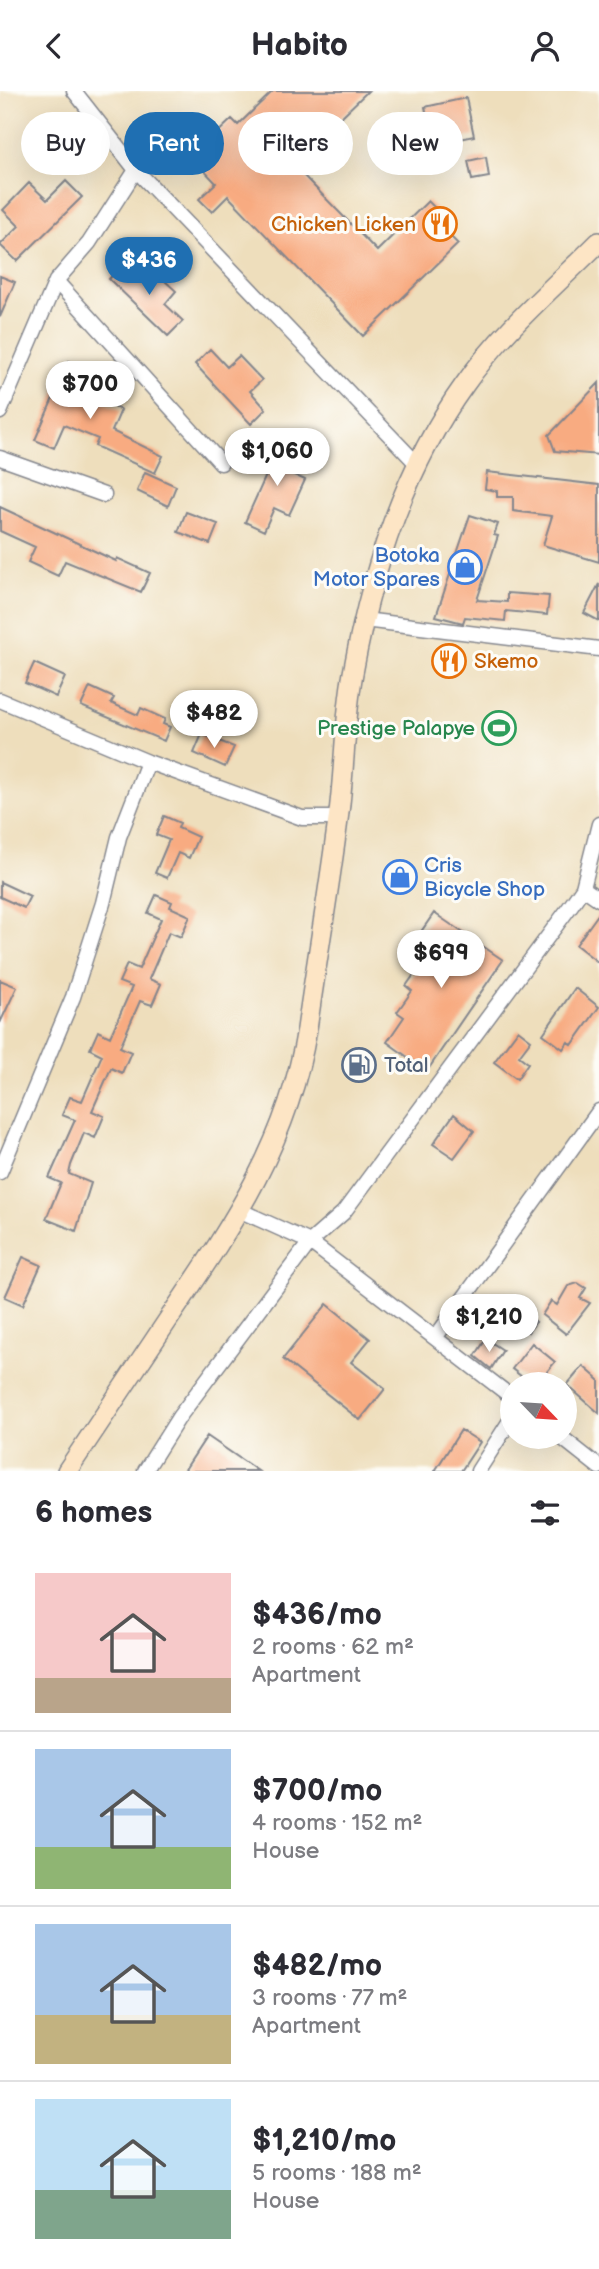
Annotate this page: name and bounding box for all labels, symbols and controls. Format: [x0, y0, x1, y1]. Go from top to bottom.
text: Habito [251, 26, 348, 65]
icon: back [35, 27, 73, 65]
icon: person [526, 27, 564, 65]
chip: Buy [21, 112, 110, 175]
chip: Rent [124, 112, 224, 175]
chip: Filters [238, 112, 353, 175]
chip: New [367, 112, 463, 175]
restaurant icon: Chicken Licken [421, 205, 459, 243]
place label: Chicken Licken [271, 212, 416, 237]
pin: $436 [108, 237, 190, 297]
text: $436 [121, 246, 177, 274]
pin: $700 [49, 361, 131, 421]
text: $700 [62, 370, 118, 398]
pin: $1,060 [220, 429, 334, 488]
text: $1,060 [241, 437, 313, 465]
place label: Botoka Motor Spares [313, 543, 440, 592]
shop icon: Botoka Motor Spares [446, 548, 484, 586]
restaurant icon: Skemo [430, 642, 468, 680]
place label: Skemo [474, 649, 538, 674]
pin: $482 [173, 691, 255, 750]
text: $482 [186, 699, 242, 727]
sports icon: Prestige Palapye [480, 709, 518, 747]
place label: Prestige Palapye [317, 716, 475, 741]
place label: Cris Bicycle Shop [424, 853, 545, 902]
shop icon: Cris Bicycle Shop [381, 858, 419, 896]
pin: $699 [400, 930, 482, 990]
text: $699 [413, 939, 469, 967]
fuel station icon: Total [340, 1046, 378, 1084]
place label: Total [384, 1053, 428, 1078]
pin: $1,210 [432, 1295, 546, 1354]
text: $1,210 [455, 1303, 523, 1331]
north arrow [500, 1372, 578, 1449]
map controls [500, 1372, 577, 1449]
icon: filters [526, 1494, 564, 1532]
text: 6 homes [35, 1495, 152, 1531]
text: $436/mo [252, 1597, 382, 1633]
icon: home [91, 1601, 175, 1685]
text: 2 rooms · 62 m² [252, 1633, 414, 1661]
text: Apartment [252, 1661, 361, 1689]
text: $700/mo [252, 1773, 382, 1809]
icon: home [91, 1777, 175, 1861]
text: 4 rooms · 152 m² [252, 1809, 422, 1837]
text: House [252, 1837, 319, 1865]
text: $482/mo [252, 1948, 382, 1984]
icon: home [91, 1952, 175, 2036]
text: 3 rooms · 77 m² [252, 1984, 408, 2012]
text: Apartment [252, 2012, 361, 2040]
text: $1,210/mo [252, 2123, 396, 2159]
icon: home [91, 2127, 175, 2211]
text: 5 rooms · 188 m² [252, 2159, 422, 2187]
text: House [252, 2187, 319, 2215]

